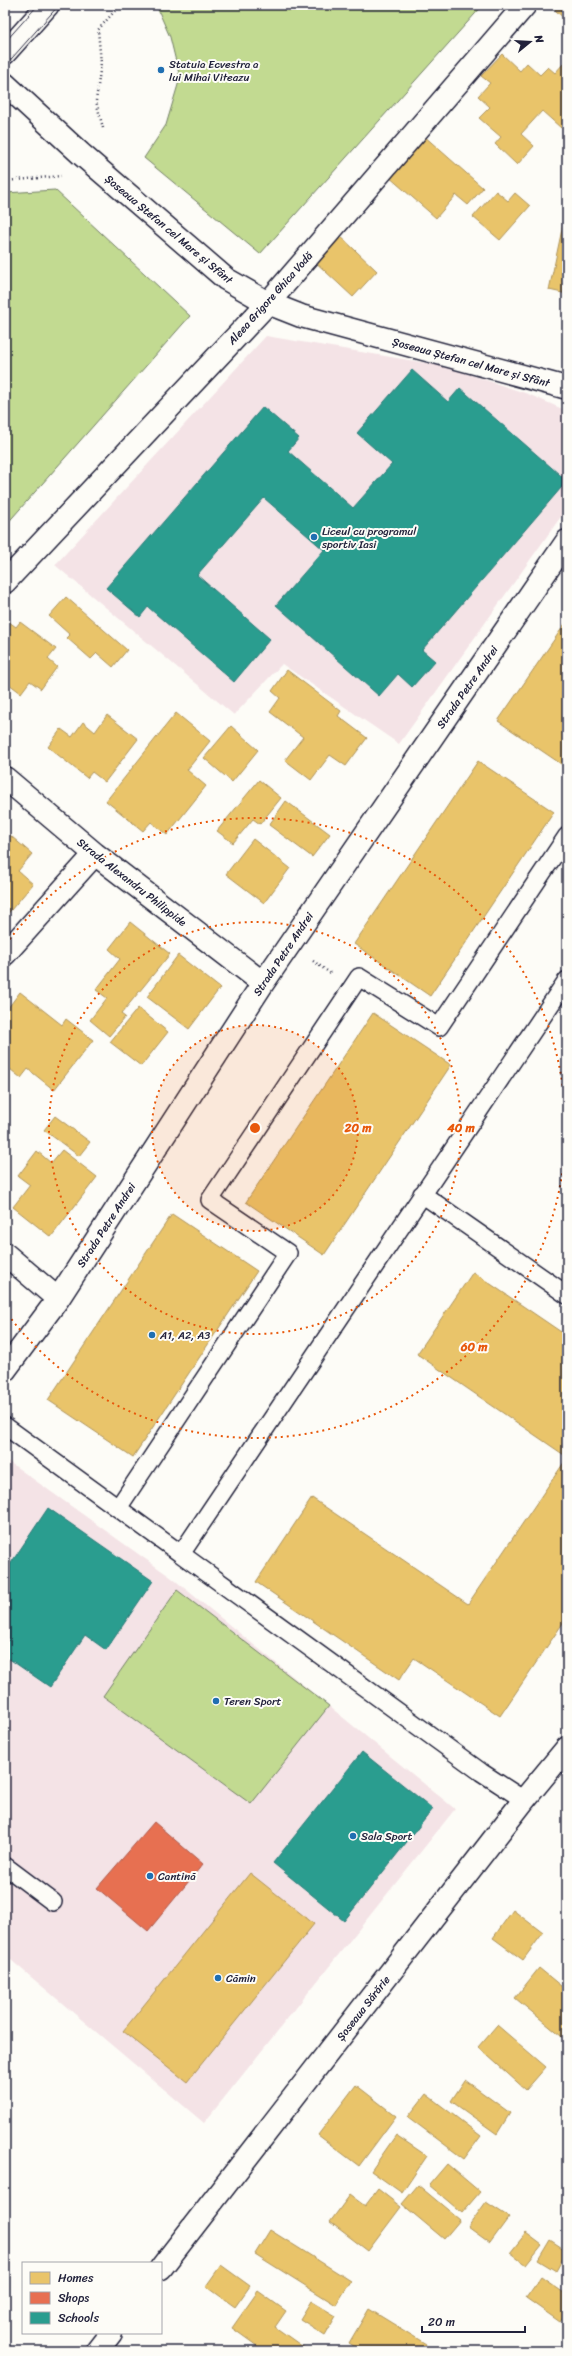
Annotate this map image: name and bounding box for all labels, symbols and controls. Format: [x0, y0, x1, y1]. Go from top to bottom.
north arrow [510, 22, 550, 62]
text: N [529, 32, 549, 46]
place label: Statuia Ecvestra a lui Mihai Viteazu [169, 55, 259, 87]
marker: Statuia Ecvestra a lui Mihai Viteazu [156, 65, 166, 75]
street label: Șoseaua Ștefan cel Mare și Sfânt [100, 170, 237, 289]
street label: Aleea Grigore Ghica Vodă [222, 247, 318, 350]
street label: Șoseaua Ștefan cel Mare și Sfânt [390, 332, 552, 393]
place label: Liceul cu programul sportiv Iasi [321, 522, 417, 554]
marker: Liceul cu programul sportiv Iasi [309, 532, 319, 542]
street label: Strada Petre Andrei [432, 641, 504, 733]
street label: Strada Alexandru Philippide [73, 833, 191, 932]
street label: Strada Petre Andrei [248, 908, 319, 1000]
text: 20 m [344, 1117, 372, 1139]
text: 40 m [446, 1117, 475, 1139]
centre of rings [248, 1121, 262, 1135]
street label: Strada Petre Andrei [72, 1178, 142, 1272]
place label: A1, A2, A3 [159, 1326, 210, 1345]
marker: A1, A2, A3 [147, 1330, 157, 1340]
text: 60 m [460, 1336, 488, 1358]
place label: Teren Sport [224, 1692, 281, 1711]
marker: Teren Sport [211, 1696, 221, 1706]
place label: Sala Sport [361, 1827, 413, 1846]
marker: Sala Sport [348, 1831, 358, 1841]
place label: Cantină [158, 1867, 196, 1886]
marker: Cantină [145, 1871, 155, 1881]
place label: Cămin [226, 1969, 256, 1988]
street label: Șoseaua Sărărie [332, 1971, 395, 2045]
marker: Cămin [213, 1973, 223, 1983]
legend [22, 2262, 162, 2334]
text: Homes [58, 2267, 94, 2289]
text: Shops [58, 2287, 89, 2309]
text: Schools [58, 2307, 99, 2329]
scale bar [422, 2308, 525, 2334]
text: 20 m [428, 2311, 455, 2333]

